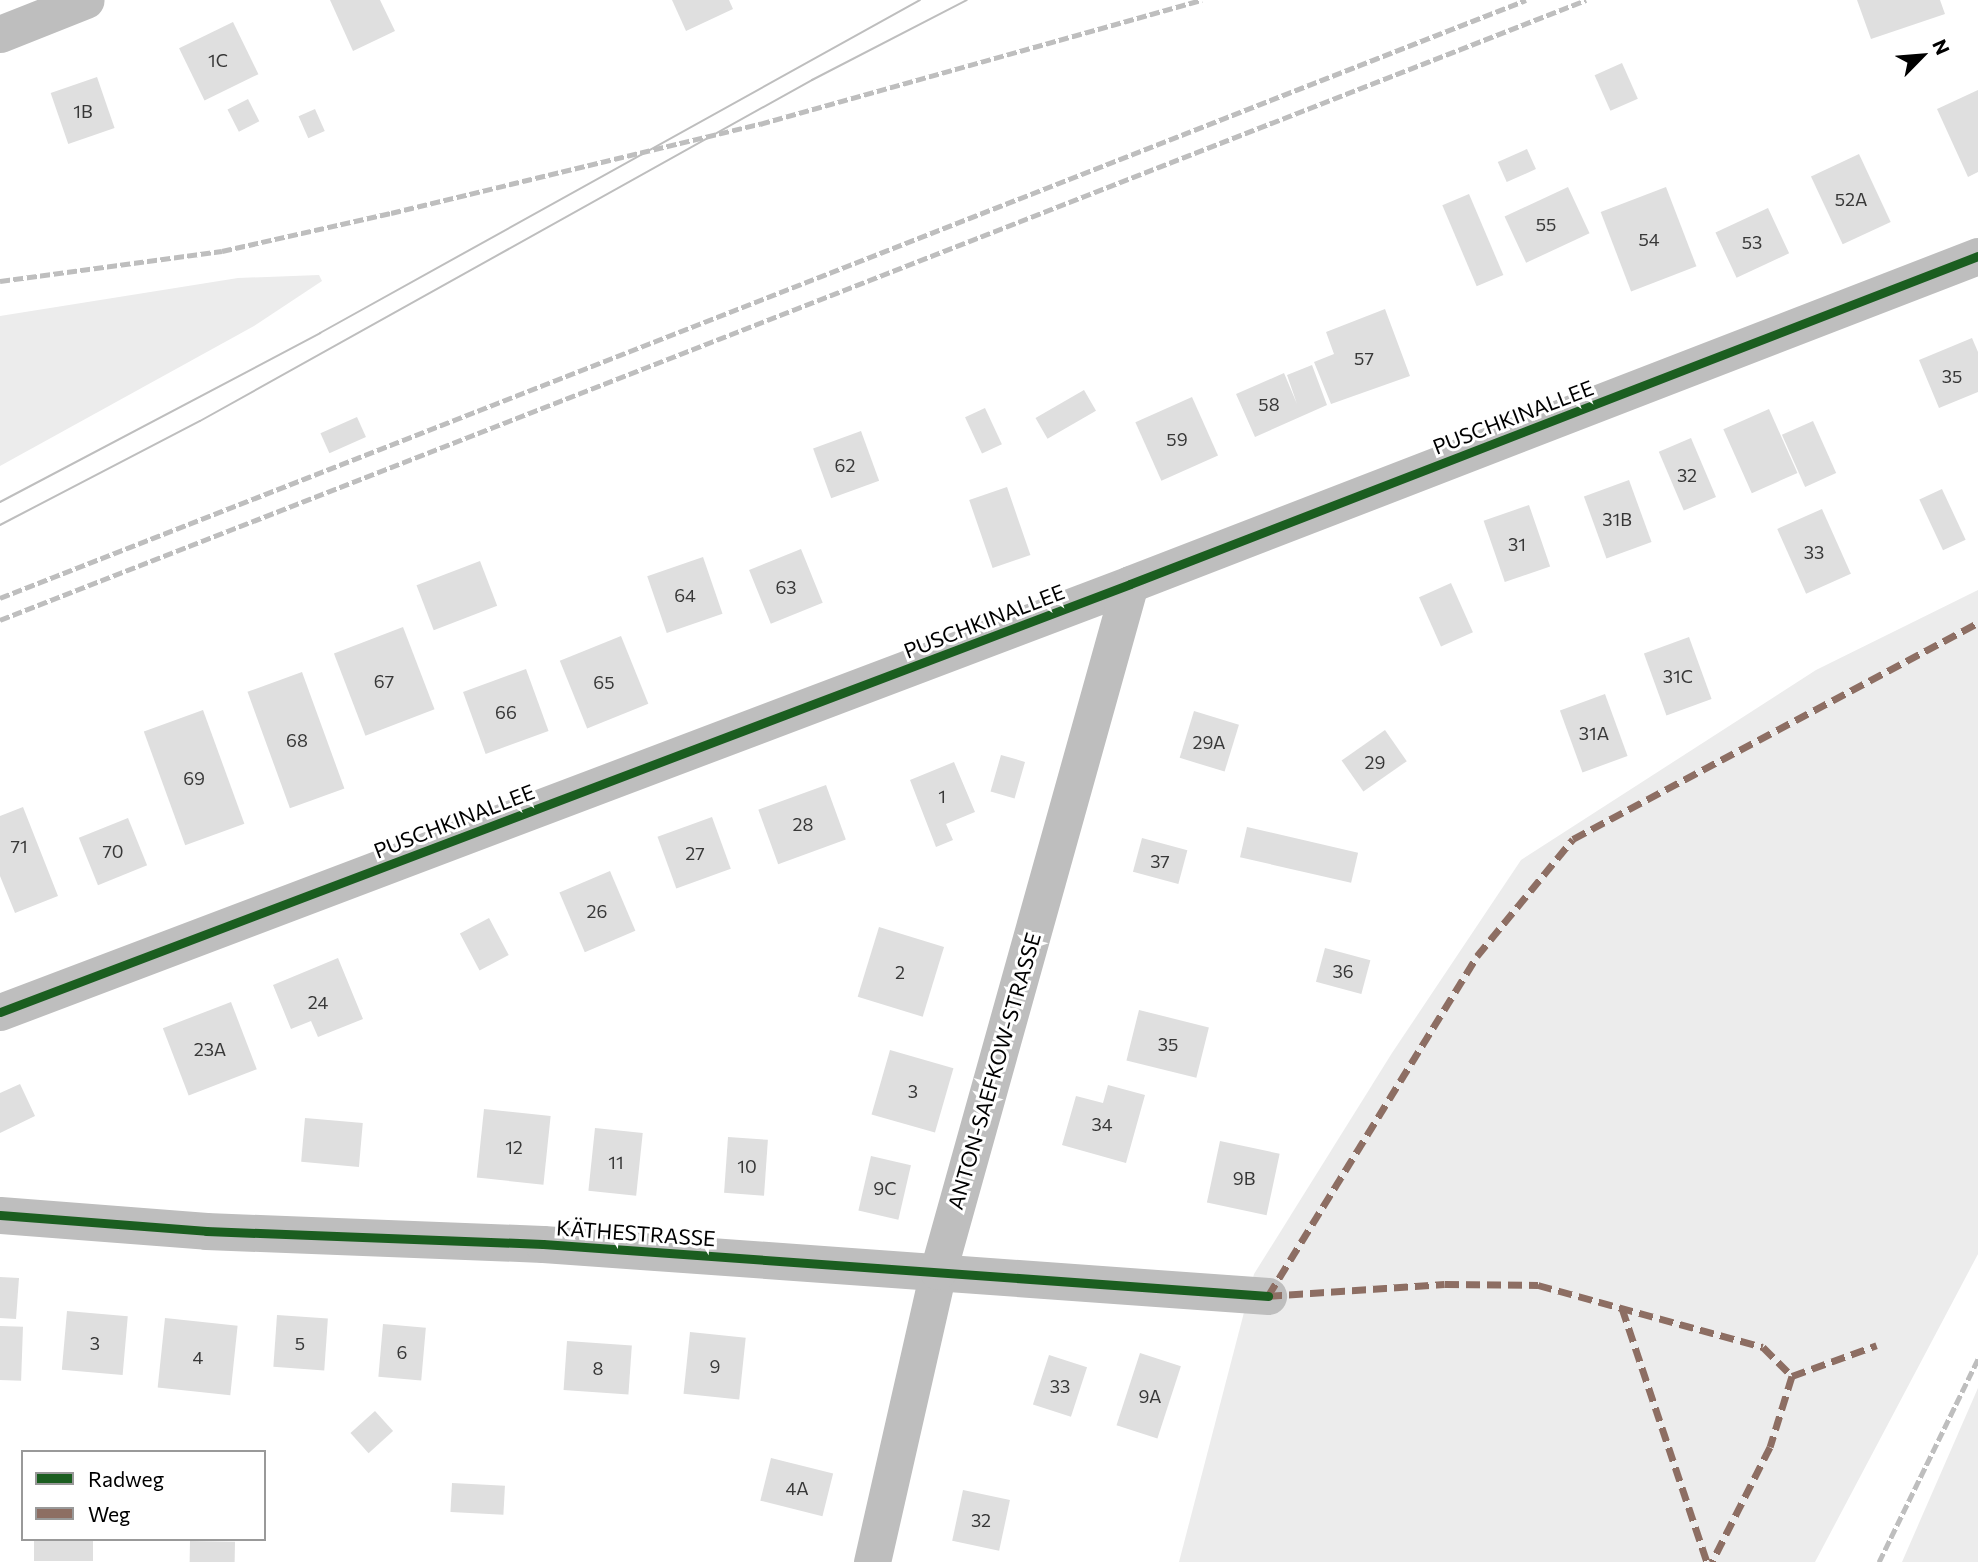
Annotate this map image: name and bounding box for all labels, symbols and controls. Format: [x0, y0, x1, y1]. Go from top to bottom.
north arrow [1887, 21, 1957, 91]
text: N [1928, 36, 1955, 58]
house number: 1C [208, 49, 228, 71]
house number: 1B [73, 100, 93, 122]
house number: 52A [1835, 188, 1867, 210]
house number: 55 [1536, 213, 1556, 235]
house number: 54 [1638, 228, 1660, 250]
house number: 53 [1742, 231, 1762, 253]
house number: 57 [1354, 347, 1374, 369]
house number: 35 [1942, 365, 1962, 387]
street label: PUSCHKINALLEE [1429, 375, 1597, 459]
house number: 58 [1258, 393, 1280, 415]
house number: 59 [1166, 428, 1188, 450]
house number: 62 [835, 454, 855, 476]
house number: 32 [1677, 464, 1697, 486]
house number: 31B [1602, 508, 1632, 530]
house number: 31 [1508, 533, 1526, 555]
house number: 33 [1804, 541, 1824, 563]
house number: 63 [775, 576, 797, 598]
street label: PUSCHKINALLEE [900, 579, 1068, 663]
house number: 64 [674, 584, 696, 606]
house number: 31C [1663, 665, 1693, 687]
house number: 67 [374, 670, 394, 692]
house number: 65 [593, 671, 615, 693]
house number: 66 [495, 701, 517, 723]
house number: 31A [1579, 722, 1609, 744]
house number: 68 [286, 729, 308, 751]
house number: 29A [1193, 731, 1225, 753]
house number: 29 [1365, 751, 1385, 773]
house number: 69 [183, 767, 205, 789]
street label: PUSCHKINALLEE [370, 779, 538, 863]
house number: 1 [938, 785, 946, 807]
house number: 28 [793, 813, 813, 835]
house number: 71 [10, 835, 28, 857]
house number: 70 [102, 840, 124, 862]
house number: 27 [685, 842, 705, 864]
house number: 37 [1150, 850, 1170, 872]
house number: 26 [587, 900, 607, 922]
street label: ANTON-SAEFKOW-STRASSE [942, 930, 1046, 1212]
house number: 36 [1332, 960, 1354, 982]
house number: 2 [895, 961, 905, 983]
house number: 24 [308, 991, 328, 1013]
house number: 35 [1158, 1033, 1178, 1055]
house number: 23A [194, 1038, 226, 1060]
house number: 3 [908, 1080, 918, 1102]
house number: 34 [1091, 1113, 1113, 1135]
house number: 12 [505, 1136, 523, 1158]
house number: 11 [608, 1151, 624, 1173]
house number: 10 [737, 1155, 757, 1177]
house number: 9B [1233, 1167, 1255, 1189]
house number: 9C [873, 1177, 897, 1199]
street label: KÄTHESTRASSE [556, 1215, 716, 1251]
house number: 3 [90, 1332, 100, 1354]
house number: 5 [295, 1332, 305, 1354]
house number: 6 [397, 1341, 407, 1363]
house number: 4 [193, 1346, 203, 1368]
house number: 9 [710, 1355, 720, 1377]
house number: 8 [593, 1357, 603, 1379]
house number: 33 [1050, 1375, 1070, 1397]
house number: 9A [1139, 1385, 1161, 1407]
legend [21, 1450, 266, 1541]
text: Radweg [88, 1466, 164, 1491]
house number: 4A [785, 1477, 809, 1499]
text: Weg [88, 1501, 130, 1526]
house number: 32 [971, 1509, 991, 1531]

